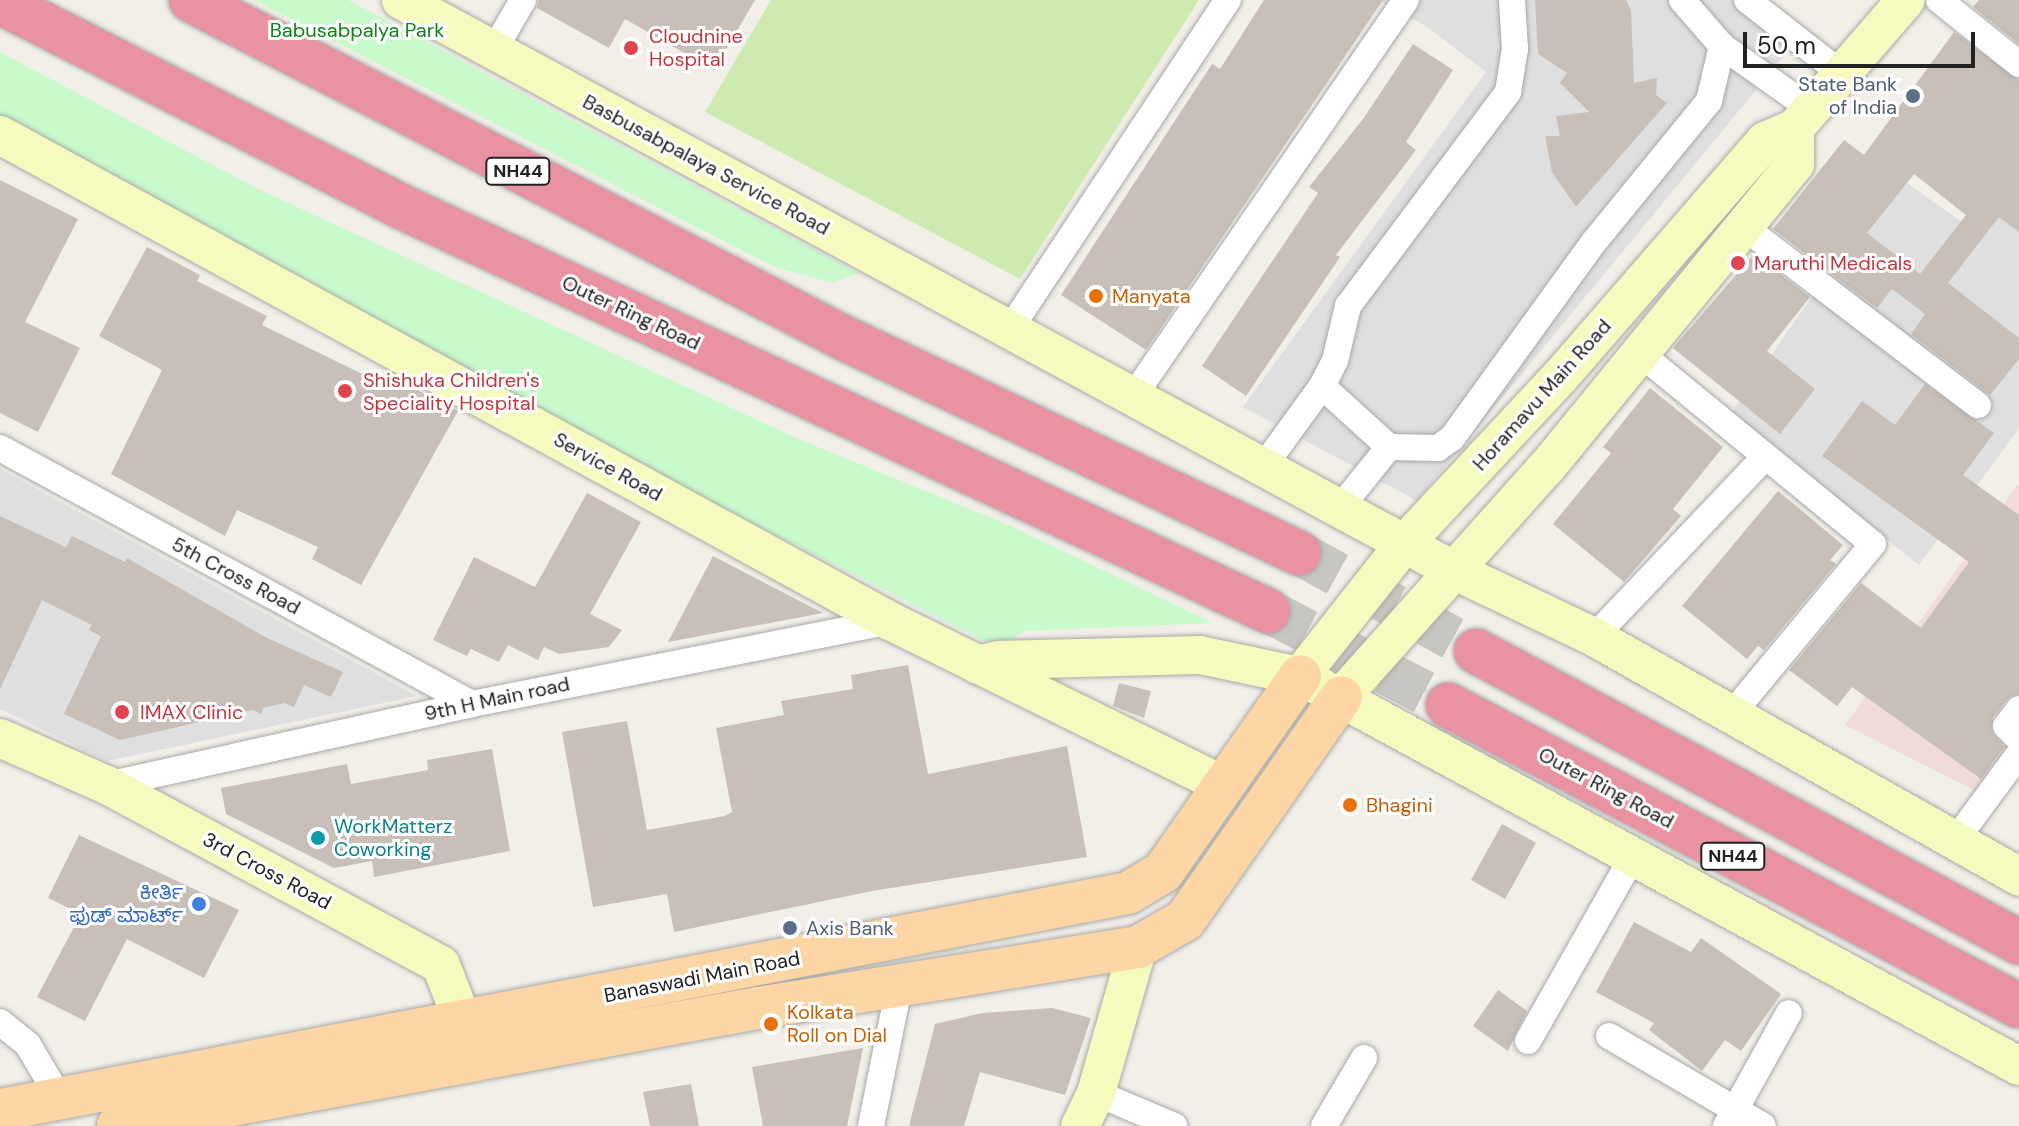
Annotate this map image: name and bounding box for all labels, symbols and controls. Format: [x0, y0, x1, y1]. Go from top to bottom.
scale bar [1747, 16, 1979, 66]
park label: Babusabpalya Park [270, 18, 444, 42]
place label: Cloudnine Hospital [649, 24, 743, 71]
text: 50 m [1757, 30, 1816, 61]
marker: Cloudnine Hospital [620, 37, 642, 59]
place label: State Bank of India [1798, 72, 1897, 119]
marker: State Bank of India [1904, 87, 1922, 105]
street label: Basbusabpalaya Service Road [579, 90, 833, 240]
road number: NH44 [484, 157, 552, 185]
place label: Maruthi Medicals [1754, 251, 1912, 275]
marker: Maruthi Medicals [1729, 254, 1747, 272]
street label: Outer Ring Road [558, 270, 704, 356]
place label: Manyata [1112, 284, 1191, 308]
marker: Manyata [1087, 287, 1105, 305]
street label: Horamavu Main Road [1468, 314, 1616, 476]
place label: Shishuka Children's Speciality Hospital [363, 368, 540, 415]
marker: Shishuka Children's Speciality Hospital [334, 380, 356, 402]
street label: Service Road [550, 427, 666, 507]
street label: 5th Cross Road [168, 532, 304, 620]
street label: 9th H Main road [422, 672, 572, 726]
place label: IMAX Clinic [140, 700, 243, 724]
marker: IMAX Clinic [111, 701, 133, 723]
street label: Outer Ring Road [1534, 742, 1678, 834]
place label: Bhagini [1366, 793, 1433, 817]
marker: Bhagini [1341, 796, 1359, 814]
place label: WorkMatterz Coworking [334, 814, 452, 861]
street label: 3rd Cross Road [199, 827, 335, 915]
marker: WorkMatterz Coworking [309, 829, 327, 847]
road number: NH44 [1699, 842, 1767, 870]
place label: ಕೀರ್ತಿ ಫುಡ್ ಮಾರ್ಟ್ [69, 880, 183, 927]
marker: ಕೀರ್ತಿ ಫುಡ್ ಮಾರ್ಟ್ [190, 895, 208, 913]
place label: Axis Bank [806, 916, 894, 940]
marker: Axis Bank [781, 919, 799, 937]
street label: Banaswadi Main Road [602, 946, 802, 1008]
place label: Kolkata Roll on Dial [787, 1000, 887, 1047]
marker: Kolkata Roll on Dial [762, 1015, 780, 1033]

